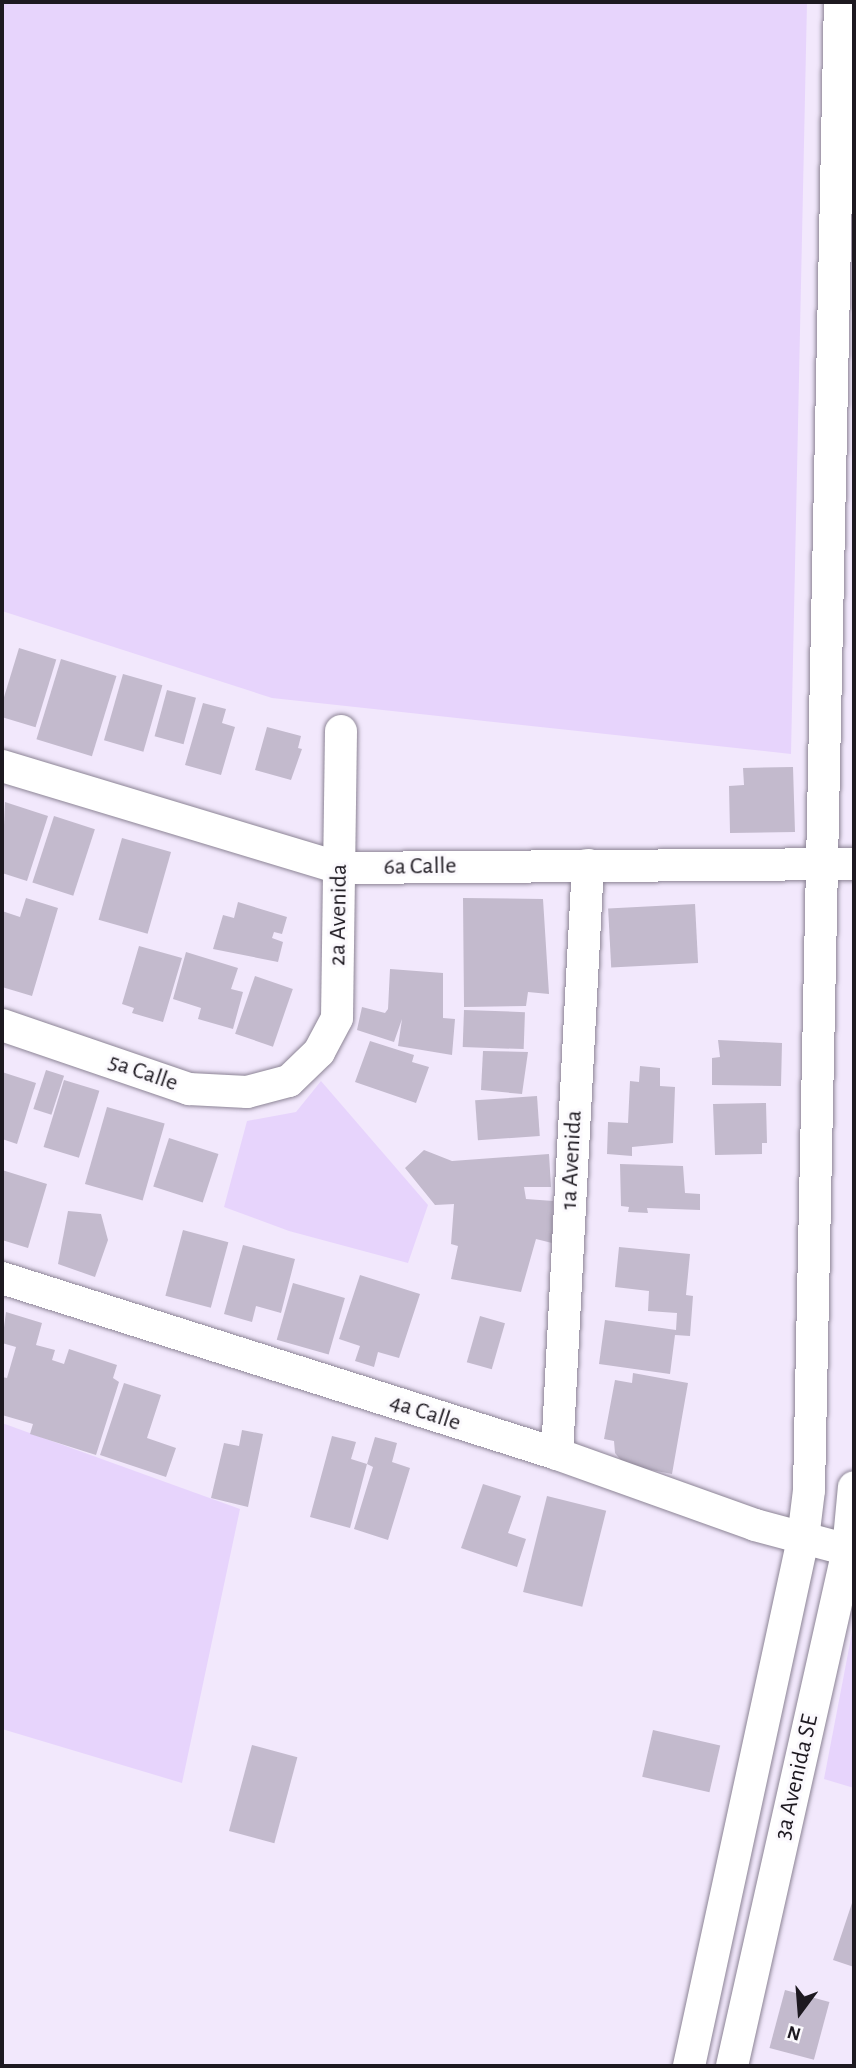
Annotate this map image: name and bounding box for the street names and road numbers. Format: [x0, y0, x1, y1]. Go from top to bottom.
street label: 6a Calle [383, 852, 457, 882]
street label: 2a Avenida [324, 864, 354, 966]
street label: 5a Calle [104, 1048, 182, 1098]
street label: 1a Avenida [555, 1110, 589, 1210]
street label: 4a Calle [386, 1388, 464, 1438]
street label: 3a Avenida SE [769, 1711, 825, 1843]

